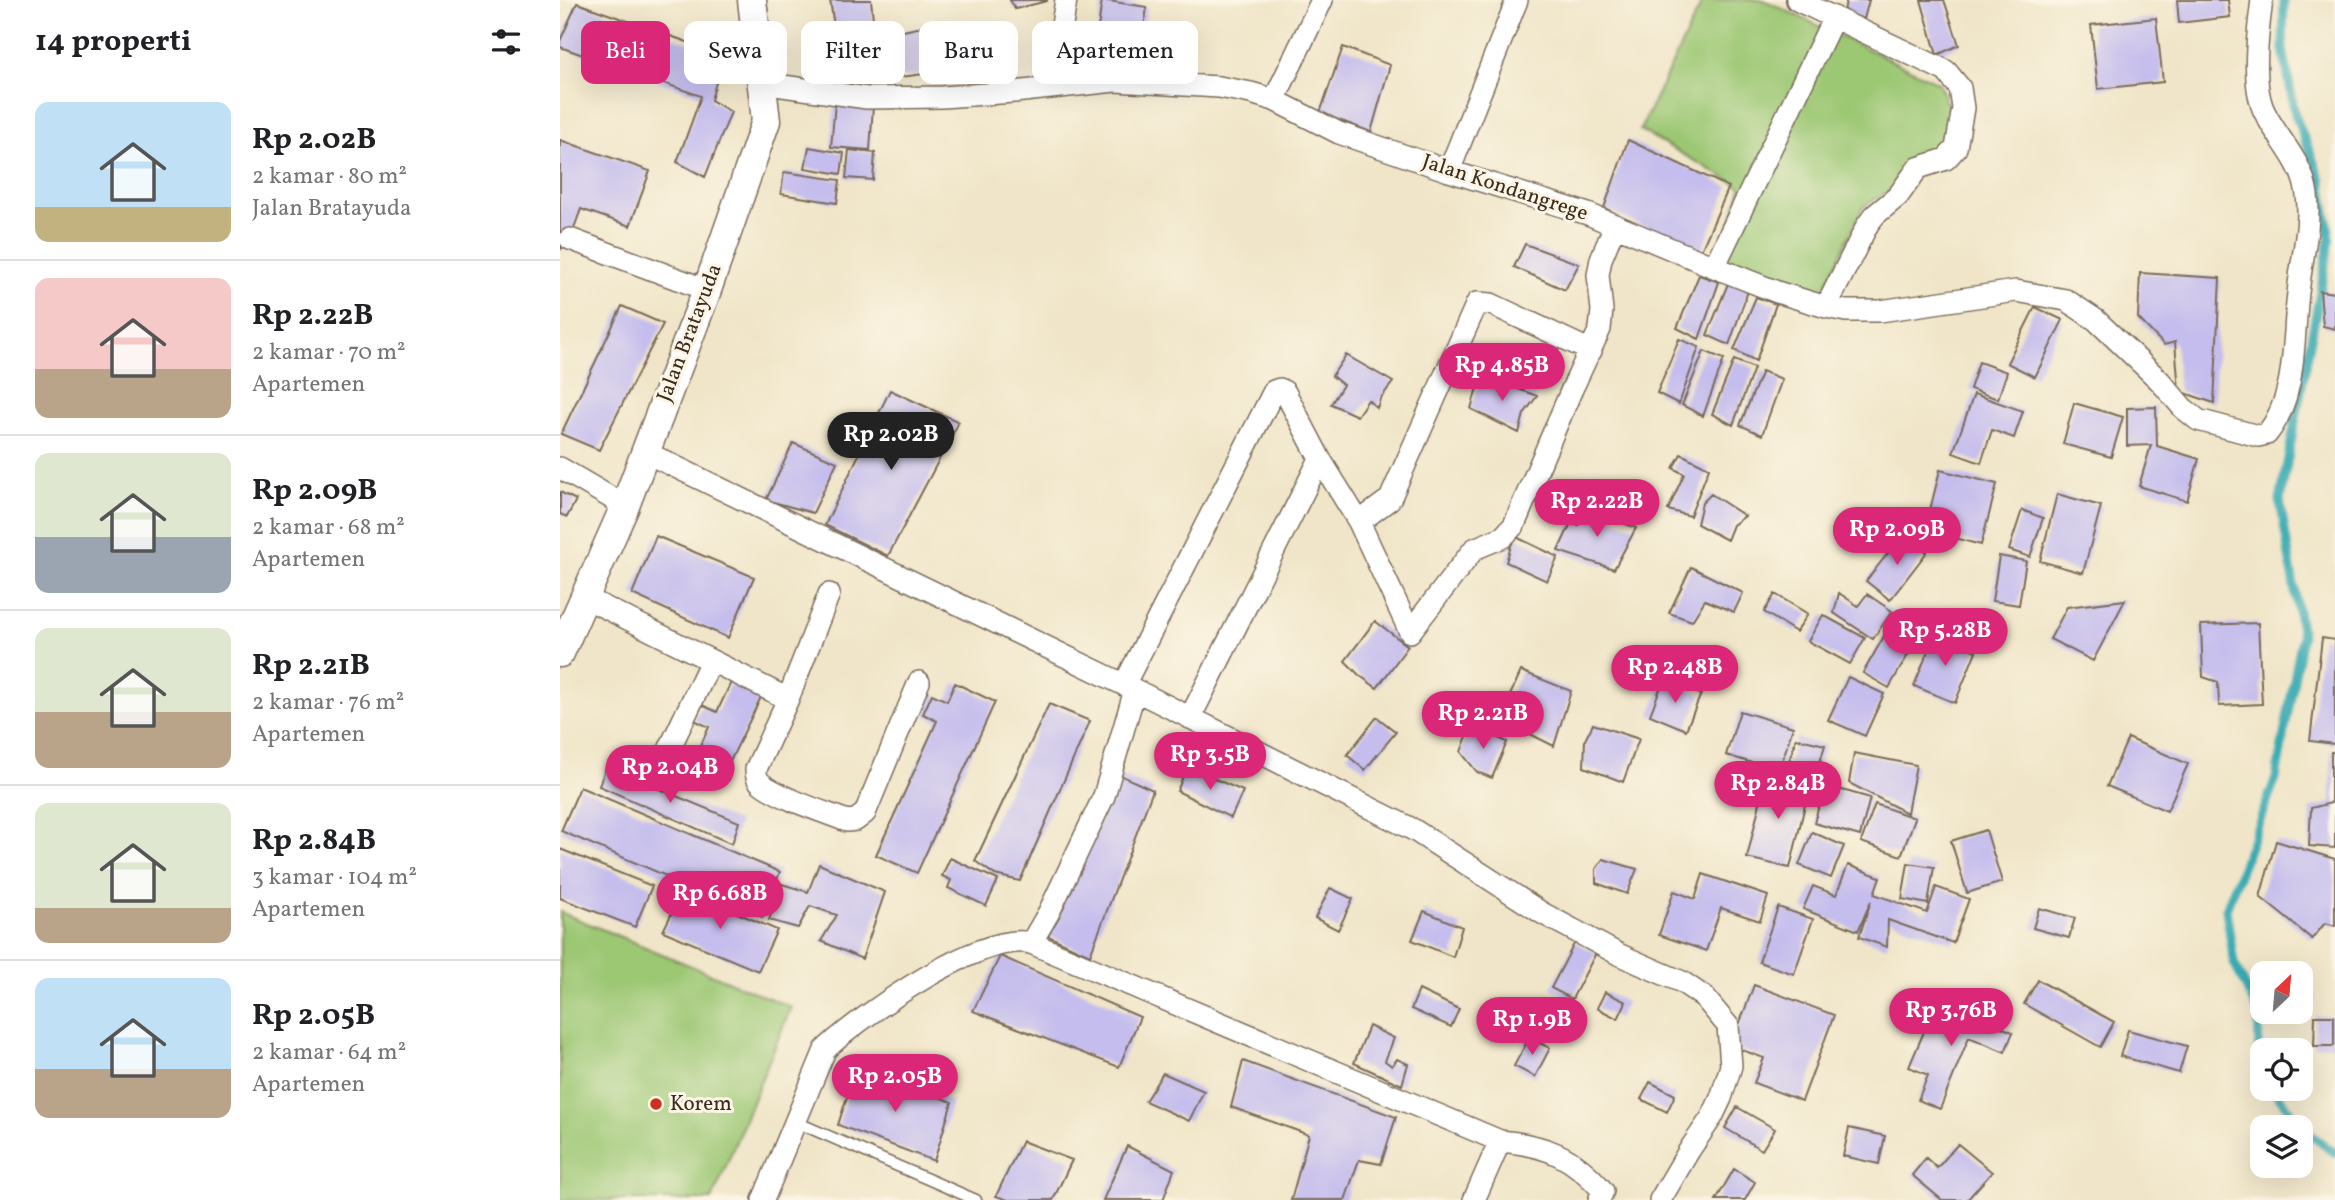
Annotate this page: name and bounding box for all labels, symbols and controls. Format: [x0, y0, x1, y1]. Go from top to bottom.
text: 14 properti [35, 21, 192, 63]
chip: Beli [581, 21, 670, 84]
chip: Sewa [684, 21, 787, 84]
chip: Filter [801, 21, 905, 84]
chip: Baru [919, 21, 1018, 84]
chip: Apartemen [1032, 21, 1198, 84]
icon: filters [487, 23, 525, 61]
text: Rp 2.02B [252, 119, 376, 161]
icon: home [91, 130, 175, 214]
street label: Jalan Kondangrege [1418, 147, 1592, 229]
text: 2 kamar · 80 m² [252, 161, 407, 193]
text: Jalan Bratayuda [252, 193, 411, 225]
street label: Jalan Bratayuda [650, 260, 730, 406]
text: Rp 2.22B [252, 295, 373, 337]
icon: home [91, 306, 175, 390]
text: 2 kamar · 70 m² [252, 337, 406, 369]
pin: Rp 4.85B [1430, 344, 1574, 403]
text: Rp 4.85B [1455, 350, 1549, 382]
text: Apartemen [252, 369, 365, 401]
pin: Rp 2.02B [819, 412, 963, 472]
text: Rp 2.02B [843, 419, 939, 451]
text: Rp 2.09B [252, 470, 377, 512]
pin: Rp 2.22B [1525, 480, 1669, 539]
icon: home [91, 481, 175, 565]
text: Rp 2.22B [1550, 486, 1644, 518]
pin: Rp 2.09B [1825, 508, 1969, 567]
text: 2 kamar · 68 m² [252, 512, 405, 544]
text: Rp 2.09B [1849, 514, 1945, 546]
text: Apartemen [252, 544, 365, 576]
pin: Rp 5.28B [1873, 608, 2017, 668]
text: Rp 5.28B [1899, 615, 1991, 647]
text: Rp 2.21B [252, 645, 370, 687]
pin: Rp 2.48B [1603, 646, 1747, 705]
text: Rp 2.48B [1627, 652, 1723, 684]
icon: home [91, 656, 175, 740]
text: 2 kamar · 76 m² [252, 687, 404, 719]
pin: Rp 2.21B [1411, 692, 1555, 751]
text: Rp 2.21B [1438, 698, 1528, 730]
text: Apartemen [252, 719, 365, 751]
pin: Rp 3.5B [1145, 732, 1275, 792]
text: Rp 3.5B [1170, 739, 1250, 771]
pin: Rp 2.04B [598, 746, 742, 805]
text: Rp 2.04B [622, 752, 718, 784]
pin: Rp 2.84B [1706, 762, 1850, 821]
text: Rp 2.84B [1730, 768, 1826, 800]
text: Rp 2.84B [252, 820, 376, 862]
icon: home [91, 831, 175, 915]
text: 3 kamar · 104 m² [252, 862, 417, 894]
pin: Rp 6.68B [648, 872, 792, 931]
text: Rp 6.68B [673, 878, 768, 910]
text: Apartemen [252, 894, 365, 926]
north arrow [2250, 961, 2314, 1024]
map controls [2250, 961, 2313, 1178]
pin: Rp 3.76B [1879, 988, 2023, 1048]
text: Rp 2.05B [252, 995, 375, 1037]
text: Rp 3.76B [1905, 995, 1997, 1027]
pin: Rp 1.9B [1467, 998, 1597, 1057]
text: Rp 1.9B [1492, 1004, 1572, 1036]
icon: home [91, 1006, 175, 1090]
text: 2 kamar · 64 m² [252, 1037, 406, 1069]
button: locate [2250, 1038, 2313, 1101]
pin: Rp 2.05B [823, 1054, 967, 1114]
text: Rp 2.05B [848, 1061, 942, 1093]
text: Apartemen [252, 1069, 365, 1101]
place label: Korem [670, 1090, 732, 1119]
marker: Korem [648, 1096, 664, 1112]
button: layers [2250, 1115, 2313, 1178]

